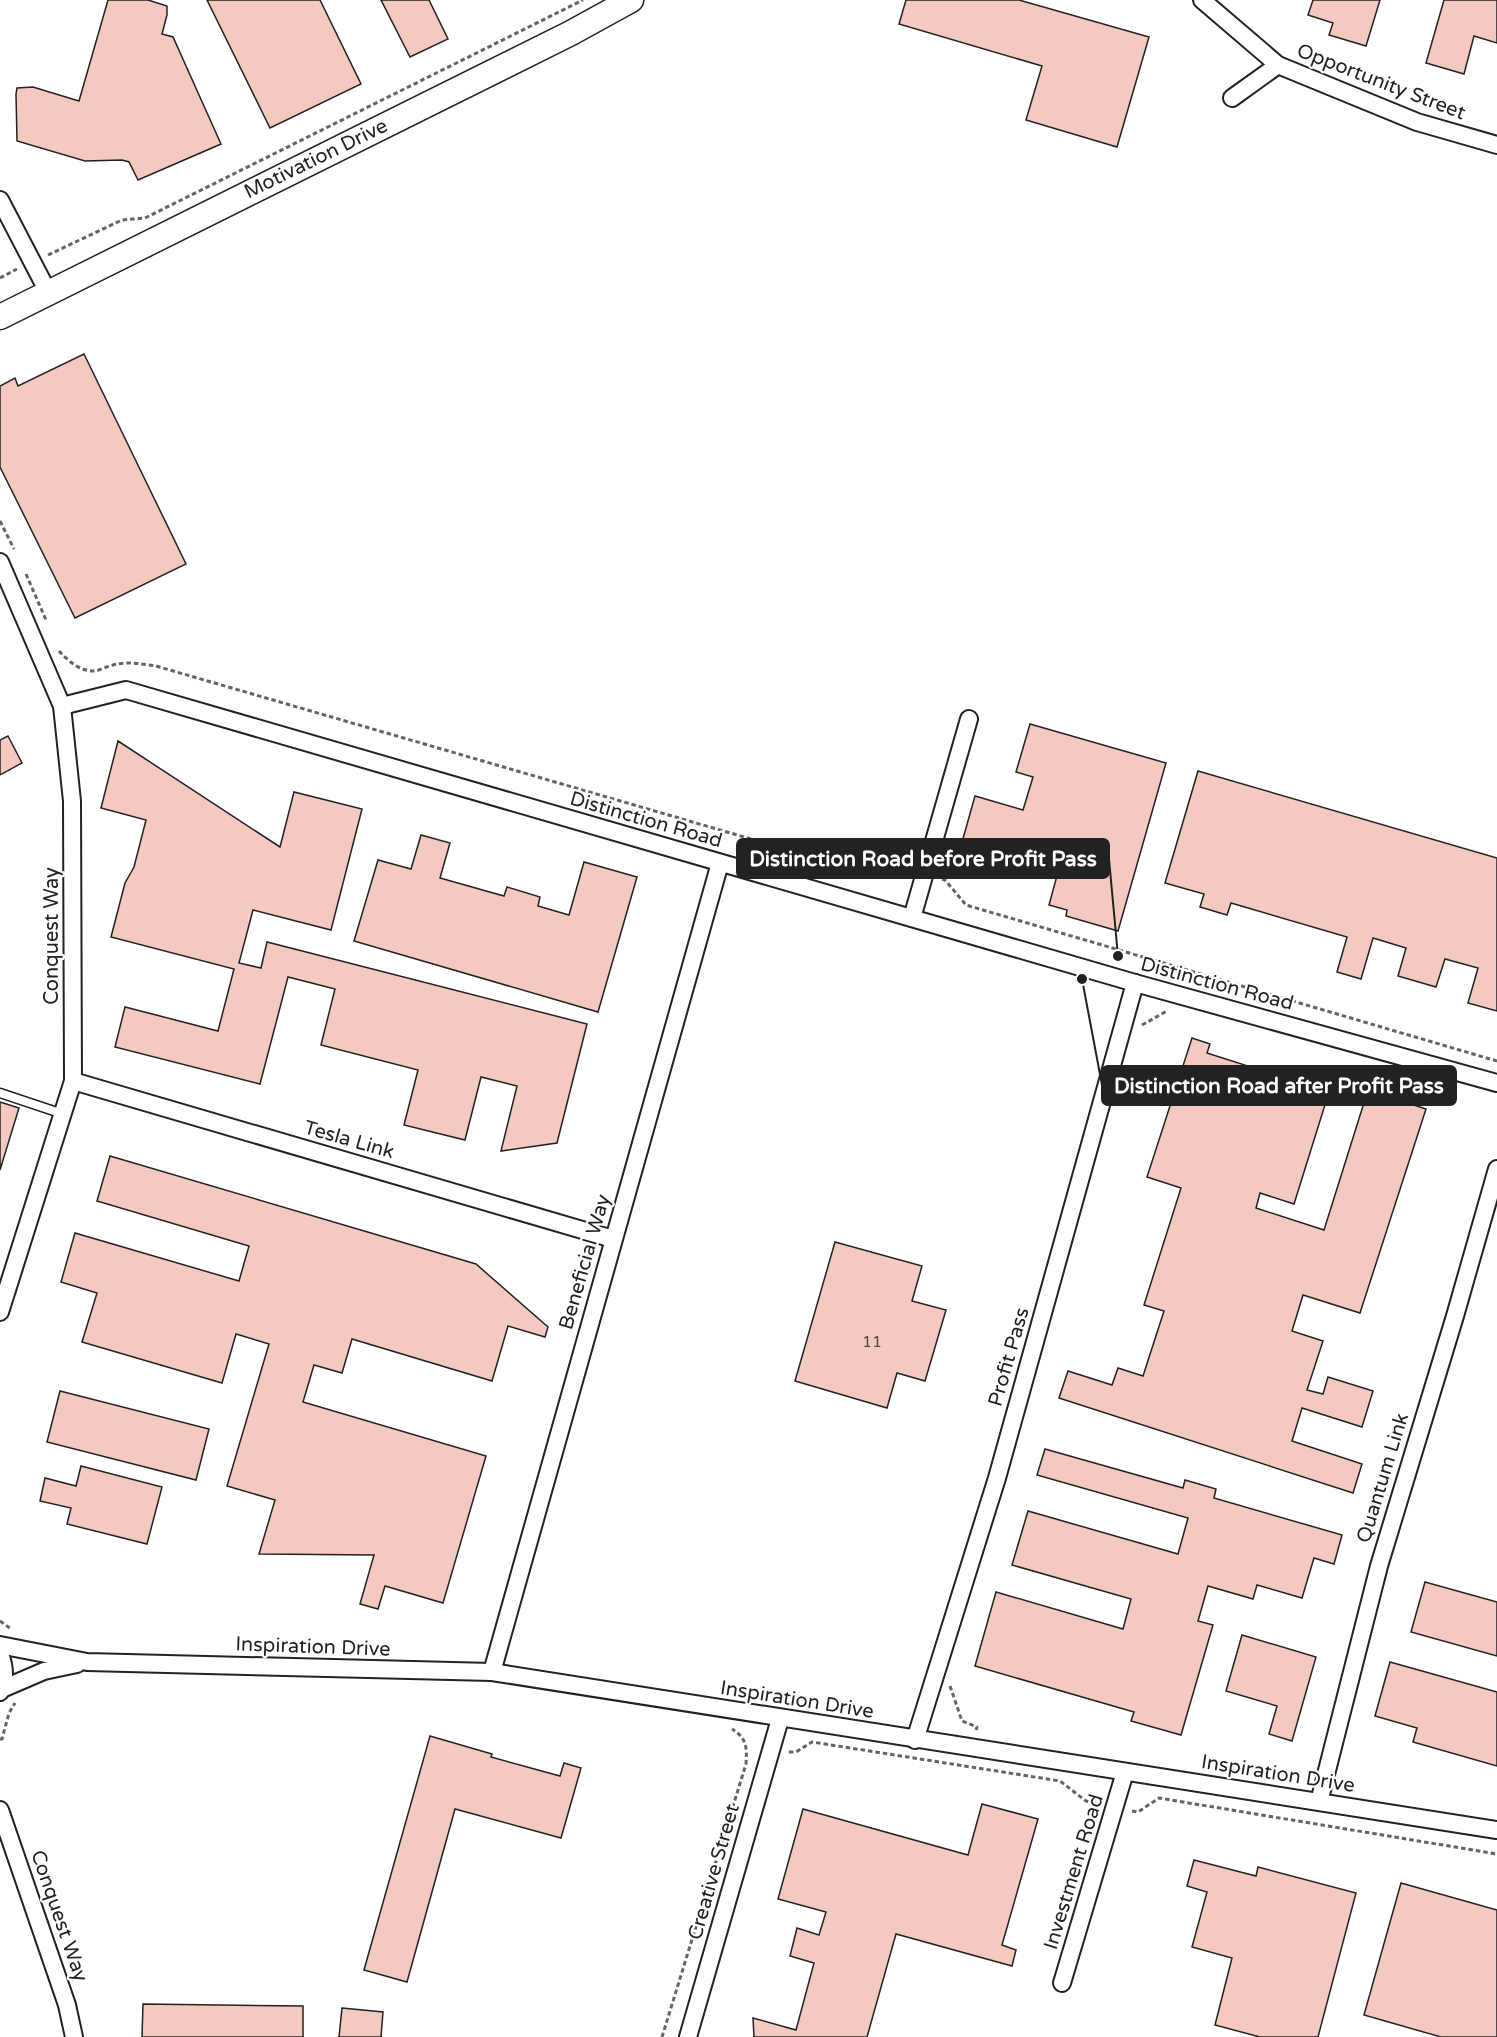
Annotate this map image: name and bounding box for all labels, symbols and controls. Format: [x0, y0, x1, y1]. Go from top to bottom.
street label: Opportunity Street [1293, 39, 1469, 125]
street label: Motivation Drive [240, 114, 392, 204]
street label: Distinction Road [567, 787, 725, 853]
callout: Distinction Road before Profit Pass [737, 839, 1109, 878]
text: Distinction Road before Profit Pass [749, 847, 1097, 872]
street label: Conquest Way [40, 867, 64, 1005]
street label: Distinction Road [1138, 952, 1296, 1016]
callout: Distinction Road after Profit Pass [1102, 1066, 1456, 1105]
text: Distinction Road after Profit Pass [1114, 1074, 1444, 1099]
street label: Tesla Link [301, 1116, 397, 1164]
street label: Beneficial Way [554, 1191, 616, 1332]
street label: Profit Pass [983, 1305, 1035, 1409]
house number: 11 [862, 1332, 882, 1352]
street label: Quantum Link [1352, 1410, 1414, 1546]
street label: Inspiration Drive [235, 1632, 391, 1662]
street label: Inspiration Drive [719, 1676, 875, 1724]
street label: Inspiration Drive [1200, 1750, 1356, 1798]
street label: Investment Road [1039, 1791, 1109, 1953]
street label: Creative Street [683, 1801, 745, 1943]
street label: Conquest Way [25, 1847, 93, 1985]

